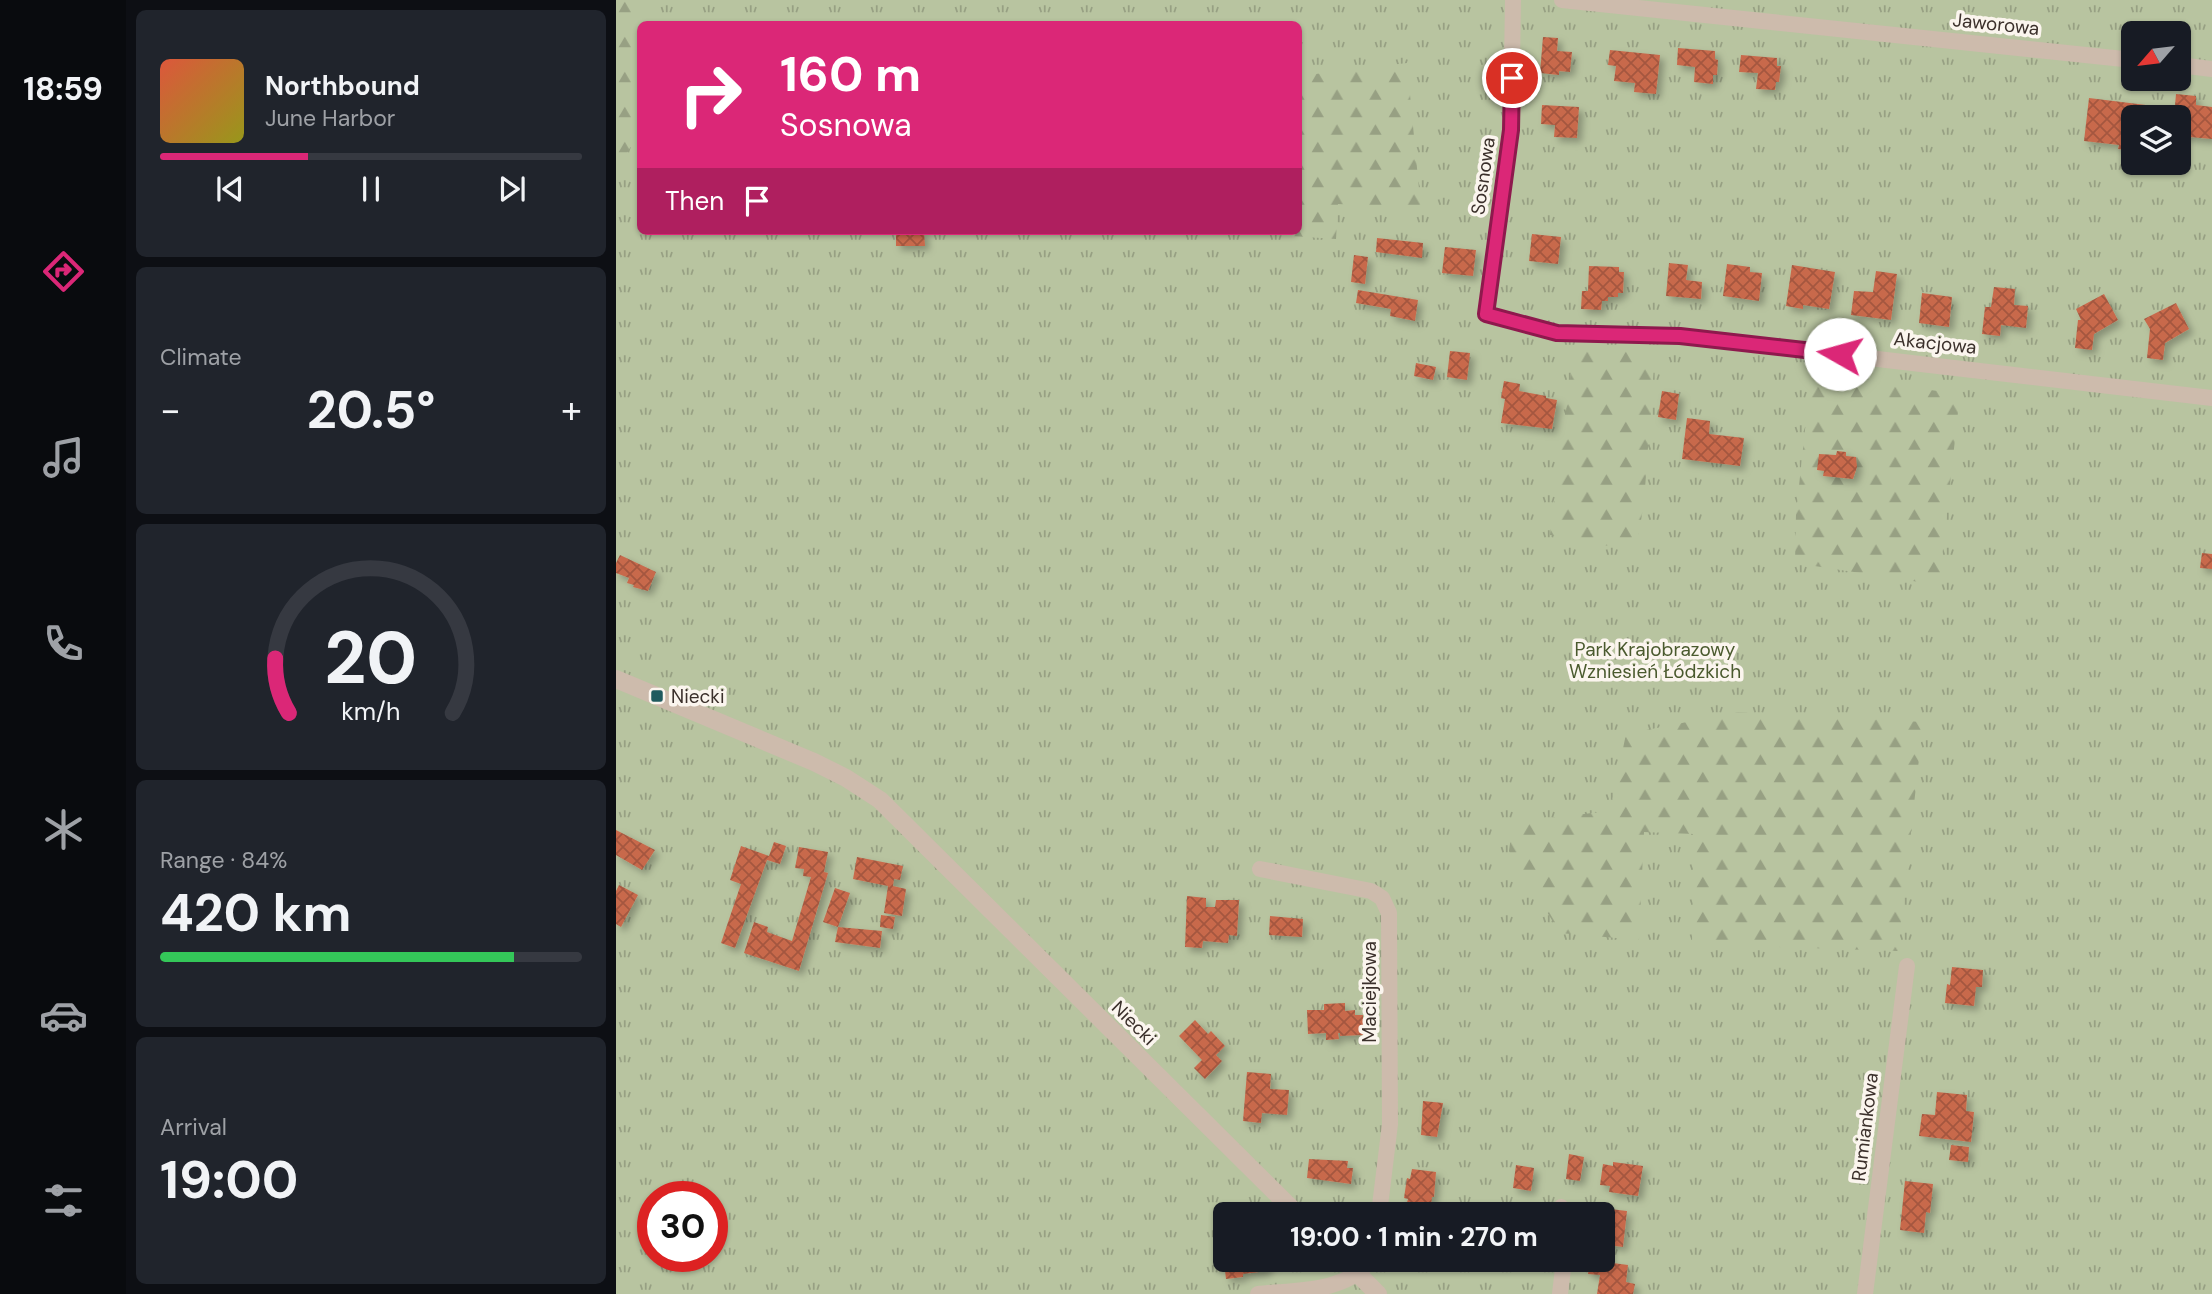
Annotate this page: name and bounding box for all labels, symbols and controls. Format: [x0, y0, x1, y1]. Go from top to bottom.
street label: Jaworowa [1951, 7, 2041, 41]
north arrow [2121, 21, 2191, 91]
map controls [2121, 21, 2191, 175]
text: 160 m [780, 42, 921, 106]
pin [1482, 48, 1542, 108]
icon: right [665, 49, 756, 140]
icon: arrive [1493, 59, 1531, 97]
text: 18:59 [23, 68, 103, 110]
text: Northbound [265, 69, 420, 103]
text: June Harbor [265, 103, 395, 133]
text: Sosnowa [780, 104, 912, 146]
button: layers [2121, 105, 2191, 175]
street label: Sosnowa [1465, 136, 1501, 216]
icon: previous [211, 170, 249, 208]
icon: pause [352, 170, 390, 208]
icon: next [493, 170, 531, 208]
icon: arrive [738, 182, 776, 220]
text: Then [665, 184, 724, 218]
icon: directions [39, 247, 88, 296]
position arrow [1803, 317, 1877, 391]
street label: Akacjowa [1892, 326, 1978, 360]
text: Climate [160, 342, 242, 372]
text: 20.5° [307, 376, 435, 444]
text: − [160, 385, 181, 435]
text: + [561, 385, 582, 435]
icon: music [39, 433, 88, 482]
text: 20 [325, 611, 417, 706]
icon: phone [39, 619, 88, 668]
park label: Park Krajobrazowy Wzniesień Łódzkich [1569, 637, 1741, 684]
place label: Niecki [671, 684, 725, 709]
marker: Niecki [649, 688, 665, 704]
text: km/h [341, 695, 401, 728]
icon: climate [39, 805, 88, 854]
text: Range · 84% [160, 845, 287, 875]
text: 420 km [160, 879, 351, 947]
street label: Maciejkowa [1357, 941, 1382, 1043]
icon: car [39, 991, 88, 1040]
street label: Niecki [1106, 995, 1162, 1051]
street label: Rumiankowa [1846, 1071, 1884, 1183]
text: Arrival [160, 1112, 227, 1142]
text: 19:00 [160, 1146, 298, 1214]
icon: filters [39, 1176, 88, 1225]
speed limit sign: 30 [637, 1181, 728, 1272]
text: 19:00 · 1 min · 270 m [1290, 1220, 1538, 1254]

